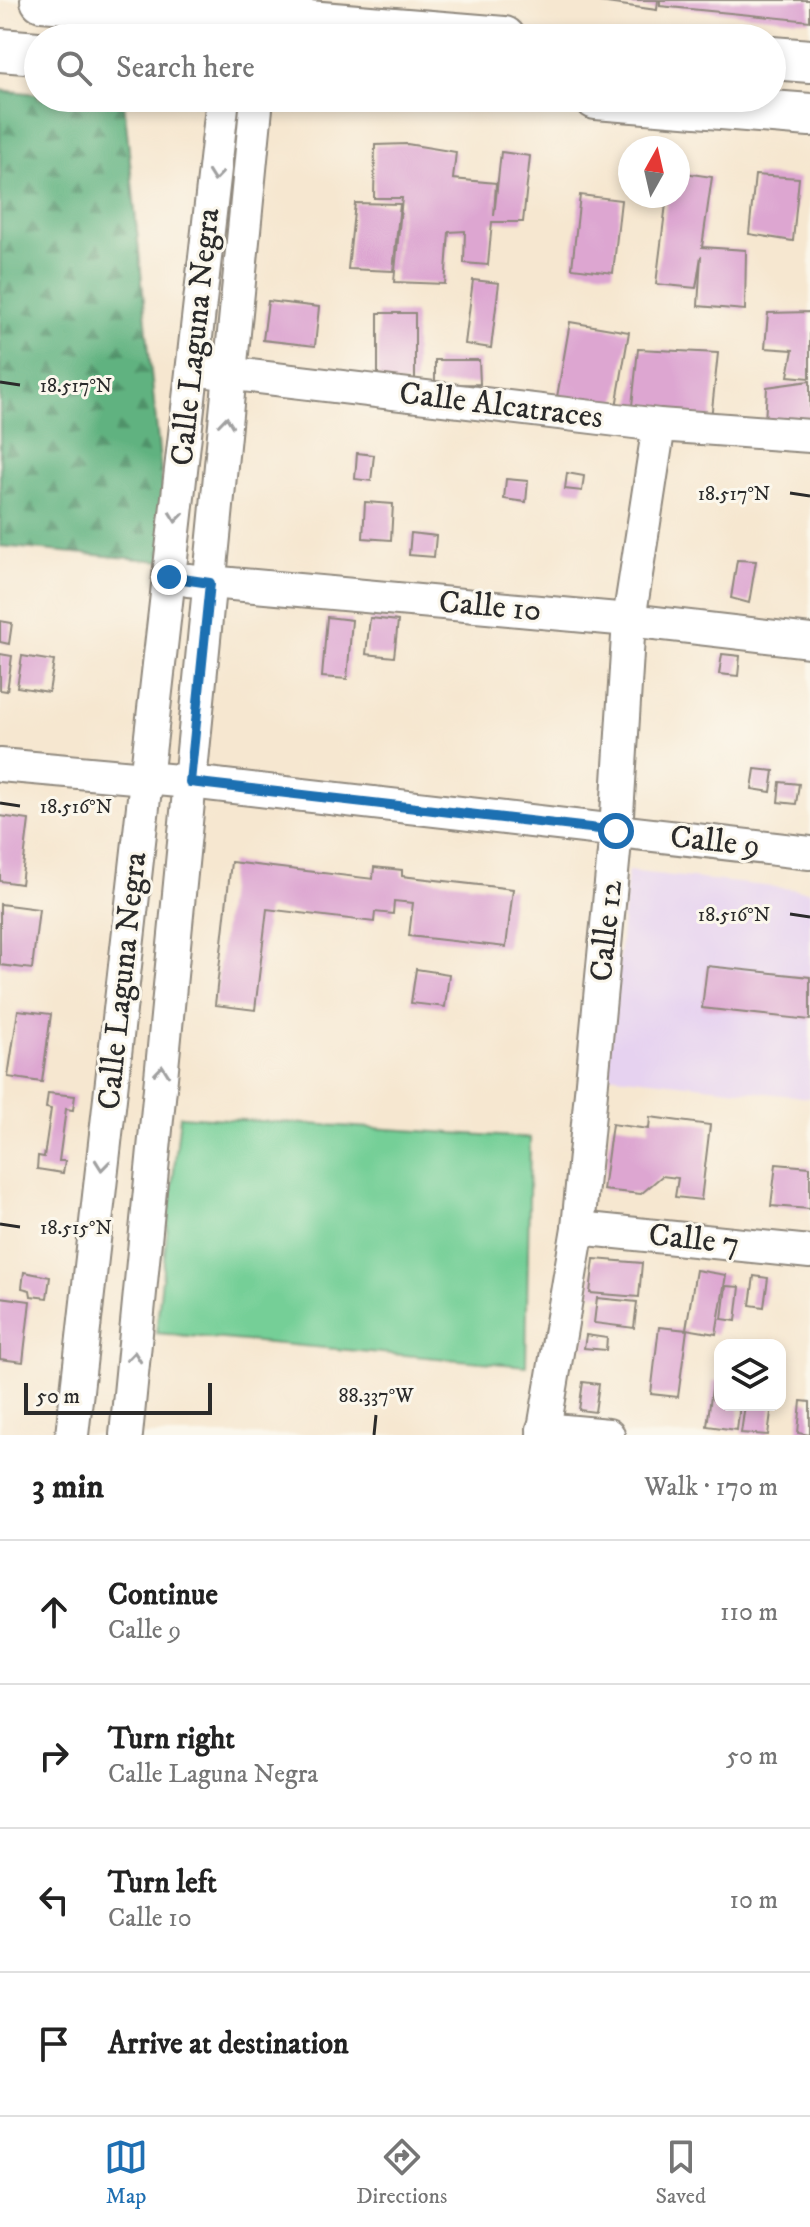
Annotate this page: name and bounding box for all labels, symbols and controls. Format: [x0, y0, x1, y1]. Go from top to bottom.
search box [24, 24, 786, 112]
icon: search [52, 46, 96, 90]
text: Search here [116, 50, 255, 87]
north arrow [618, 136, 690, 208]
one-way arrow [206, 169, 223, 182]
street label: Calle Laguna Negra [163, 206, 229, 468]
text: 18.517°N [40, 374, 112, 399]
street label: Calle Alcatraces [397, 374, 605, 438]
one-way arrow [217, 415, 234, 428]
text: 18.517°N [698, 482, 770, 507]
one-way arrow [168, 510, 185, 524]
route end [151, 559, 187, 595]
street label: Calle 10 [437, 583, 543, 631]
text: 18.516°N [40, 795, 112, 820]
route start [598, 813, 634, 849]
street label: Calle 9 [668, 817, 762, 867]
street label: Calle Laguna Negra [90, 850, 156, 1112]
street label: Calle 12 [582, 878, 632, 984]
text: 18.516°N [698, 903, 770, 928]
one-way arrow [153, 1064, 170, 1077]
one-way arrow [94, 1159, 111, 1172]
street label: Calle 7 [647, 1215, 741, 1265]
text: 18.515°N [40, 1216, 112, 1241]
map controls [714, 1339, 786, 1411]
button: layers [714, 1339, 786, 1411]
one-way arrow [125, 1350, 142, 1363]
scale bar [24, 1379, 212, 1415]
text: 50 m [36, 1383, 80, 1410]
text: 88.337°W [339, 1384, 414, 1409]
text: 3 min [32, 1466, 104, 1508]
text: Walk · 170 m [644, 1471, 778, 1504]
text: Continue [108, 1577, 218, 1614]
icon: ahead [32, 1590, 76, 1634]
text: 110 m [720, 1596, 778, 1629]
text: Calle 9 [108, 1614, 181, 1647]
text: Turn right [108, 1721, 235, 1758]
icon: right [32, 1734, 76, 1778]
text: 50 m [726, 1740, 778, 1773]
text: Calle Laguna Negra [108, 1758, 318, 1791]
text: Turn left [108, 1865, 217, 1902]
icon: left [32, 1878, 76, 1922]
text: 10 m [729, 1884, 778, 1917]
text: Calle 10 [108, 1902, 192, 1935]
icon: arrive [32, 2022, 76, 2066]
text: Arrive at destination [108, 2026, 349, 2063]
tab: Map [104, 2135, 148, 2210]
tab: Directions [356, 2135, 447, 2210]
tab: Saved [655, 2135, 706, 2210]

